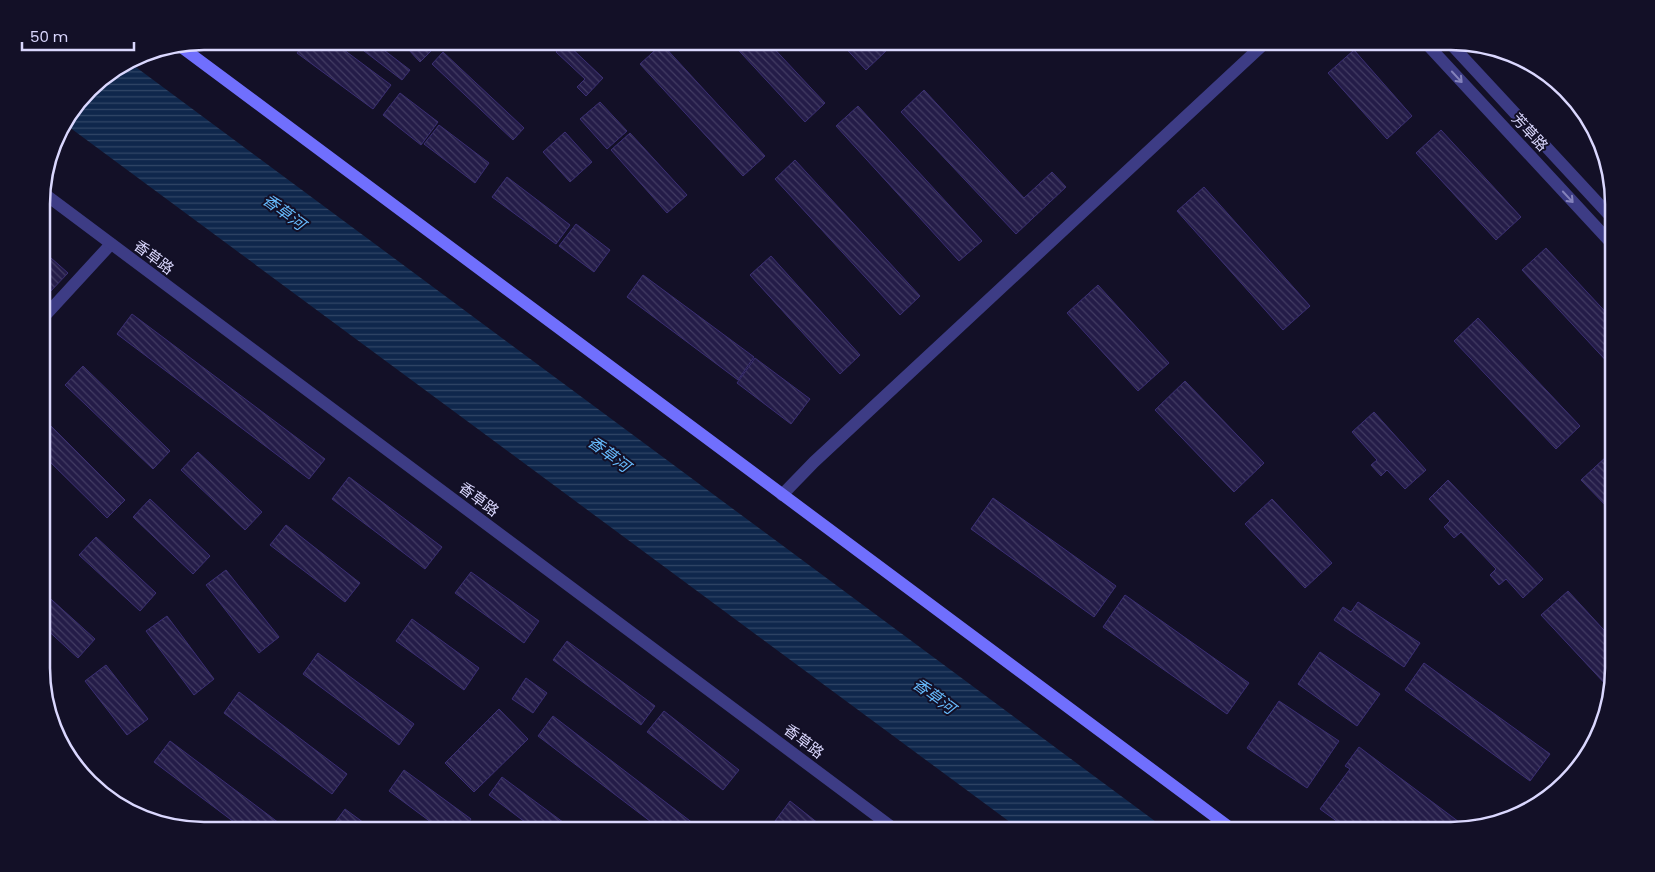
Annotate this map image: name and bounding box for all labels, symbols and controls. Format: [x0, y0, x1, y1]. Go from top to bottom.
scale bar [22, 20, 135, 52]
text: 50 m [30, 26, 68, 47]
one-way arrow [1452, 71, 1463, 84]
street label: 芳草路 [1507, 108, 1553, 156]
water label: 香草河 [258, 188, 312, 237]
one-way arrow [1562, 190, 1574, 203]
street label: 香草路 [130, 235, 178, 279]
water label: 香草河 [583, 430, 637, 479]
street label: 香草路 [455, 477, 503, 521]
water label: 香草河 [908, 672, 962, 721]
street label: 香草路 [780, 719, 828, 763]

